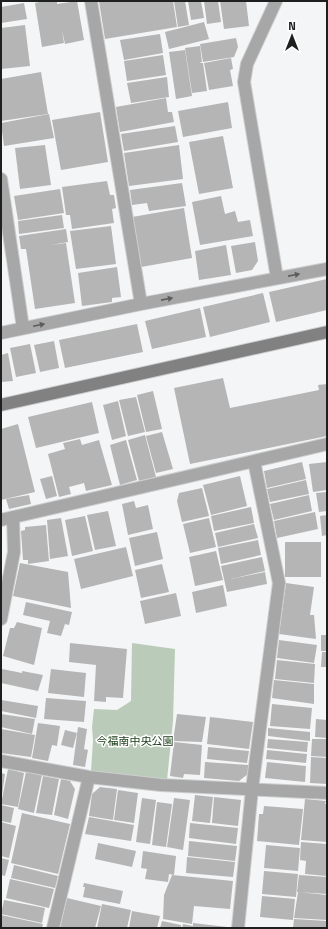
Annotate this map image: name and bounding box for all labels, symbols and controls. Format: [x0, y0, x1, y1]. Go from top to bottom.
north arrow [272, 16, 312, 56]
text: N [288, 18, 296, 34]
one-way arrow [288, 272, 300, 278]
one-way arrow [161, 296, 173, 302]
one-way arrow [33, 321, 45, 327]
park label: 今福南中央公園 [97, 733, 174, 749]

